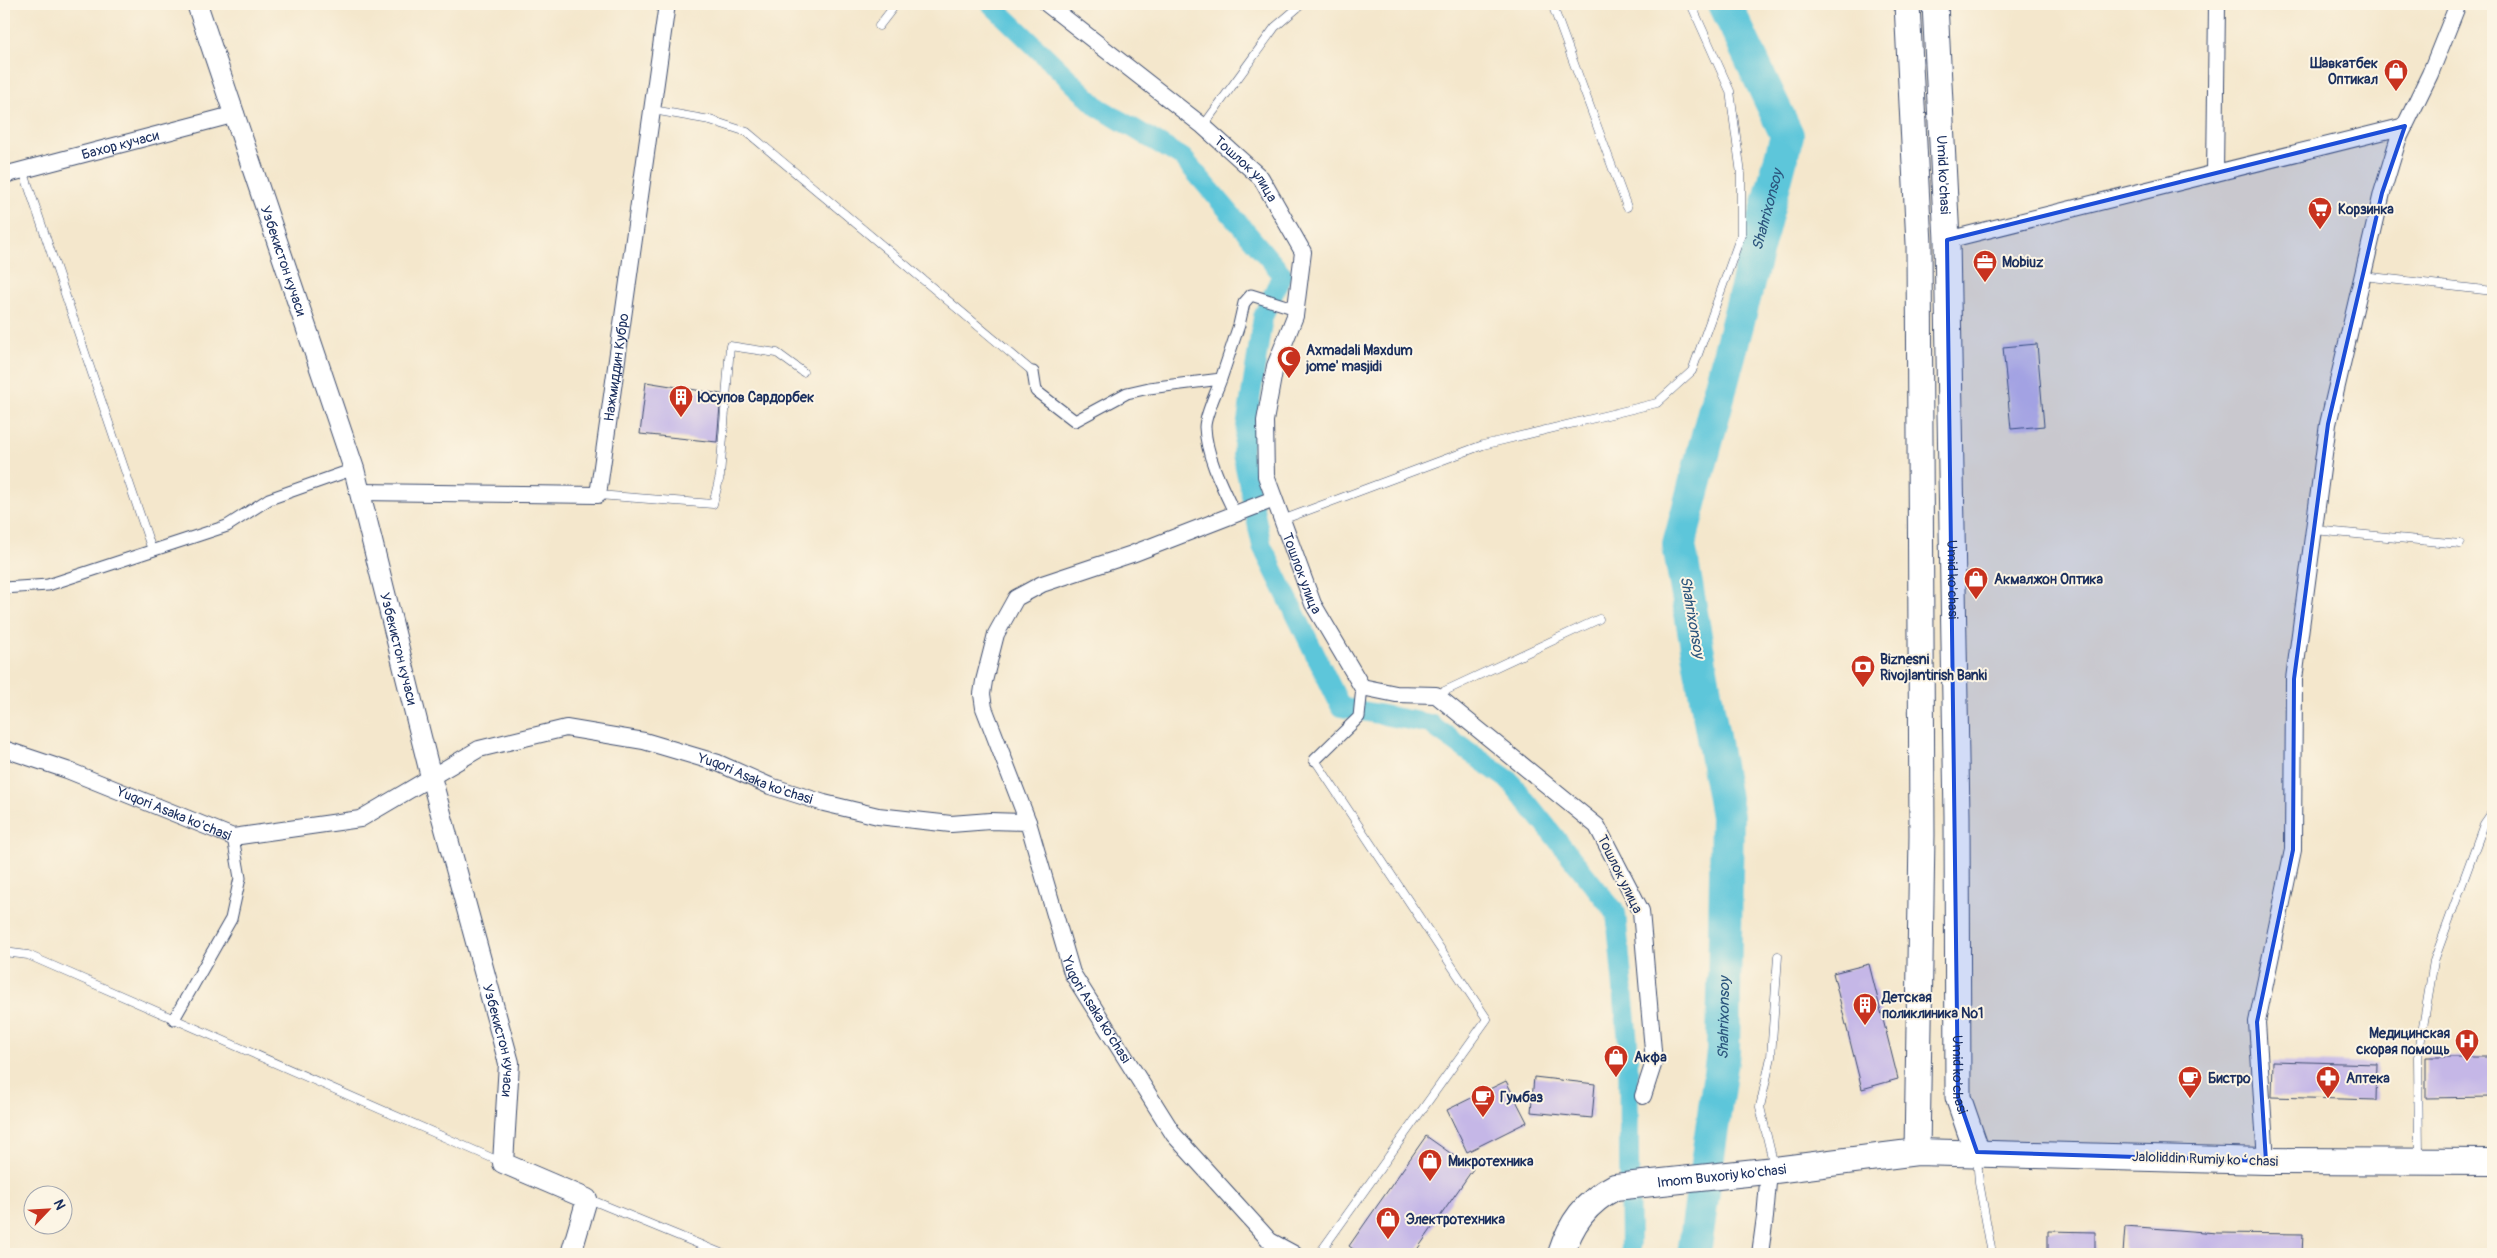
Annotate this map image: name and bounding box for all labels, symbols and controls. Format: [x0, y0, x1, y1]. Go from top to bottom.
place label: Шавкатбек Оптикал [2309, 55, 2378, 88]
shop icon: Шавкатбек Оптикал [2383, 58, 2409, 92]
street label: Бахор кучаси [80, 126, 161, 163]
street label: Тошлок улица [1211, 132, 1281, 205]
street label: Umid ko'chasi [1933, 135, 1954, 215]
water label: Shahrixonsoy [1748, 165, 1788, 252]
supermarket icon: Корзинка [2307, 196, 2333, 230]
place label: Корзинка [2338, 201, 2394, 218]
street label: Узбекистон кучаси [257, 203, 310, 318]
office icon: Mobiuz [1972, 249, 1998, 283]
place label: Mobiuz [2002, 254, 2044, 271]
street label: Нажмиддин Кубро [600, 312, 632, 423]
place label: Axmadali Maxdum jome' masjidi [1305, 342, 1413, 375]
mosque icon: Axmadali Maxdum jome' masjidi [1276, 345, 1302, 379]
building icon: Юсупов Сардорбек [668, 384, 694, 418]
place label: Юсупов Сардорбек [697, 389, 814, 406]
street label: Тошлок улица [1279, 530, 1325, 617]
street label: Umid ko'chasi [1944, 540, 1962, 620]
shop icon: Акмалжон Оптика [1963, 566, 1989, 600]
place label: Акмалжон Оптика [1994, 571, 2103, 588]
water label: Shahrixonsoy [1675, 575, 1709, 662]
street label: Узбекистон кучаси [377, 591, 421, 707]
place label: Biznesni Rivojlantirish Banki [1880, 651, 1988, 684]
bank icon: Biznesni Rivojlantirish Banki [1850, 654, 1876, 688]
street label: Yuqori Asaka ko'chasi [695, 749, 816, 808]
street label: Yuqori Asaka ko'chasi [114, 782, 234, 844]
street label: Тошлок улица [1594, 832, 1646, 916]
street label: Yuqori Asaka ko'chasi [1059, 953, 1135, 1066]
water label: Shahrixonsoy [1713, 974, 1734, 1061]
street label: Узбекистон кучаси [479, 982, 517, 1097]
place label: Детская поликлиника №1 [1881, 989, 1984, 1022]
building icon: Детская поликлиника №1 [1852, 992, 1878, 1026]
place label: Медицинская скорая помощь [2355, 1025, 2450, 1058]
hospital icon: Медицинская скорая помощь [2454, 1028, 2480, 1062]
street label: Umid ko'chasi [1949, 1035, 1972, 1117]
shop icon: Акфа [1603, 1044, 1629, 1078]
place label: Акфа [1634, 1049, 1667, 1066]
cafe icon: Бистро [2177, 1065, 2203, 1099]
pharmacy icon: Аптека [2315, 1065, 2341, 1099]
place label: Бистро [2208, 1070, 2251, 1087]
place label: Аптека [2346, 1070, 2390, 1087]
cafe icon: Гумбаз [1470, 1084, 1496, 1118]
place label: Гумбаз [1500, 1089, 1543, 1106]
shop icon: Микротехника [1417, 1148, 1443, 1182]
street label: Jaloliddin Rumiy koʻchasi [2132, 1148, 2279, 1170]
place label: Микротехника [1448, 1153, 1534, 1170]
street label: lmom Buxoriy ko'chasi [1656, 1160, 1788, 1191]
north arrow [22, 1186, 72, 1236]
text: N [50, 1197, 69, 1213]
shop icon: Электротехника [1375, 1206, 1401, 1240]
place label: Электротехника [1406, 1211, 1505, 1228]

